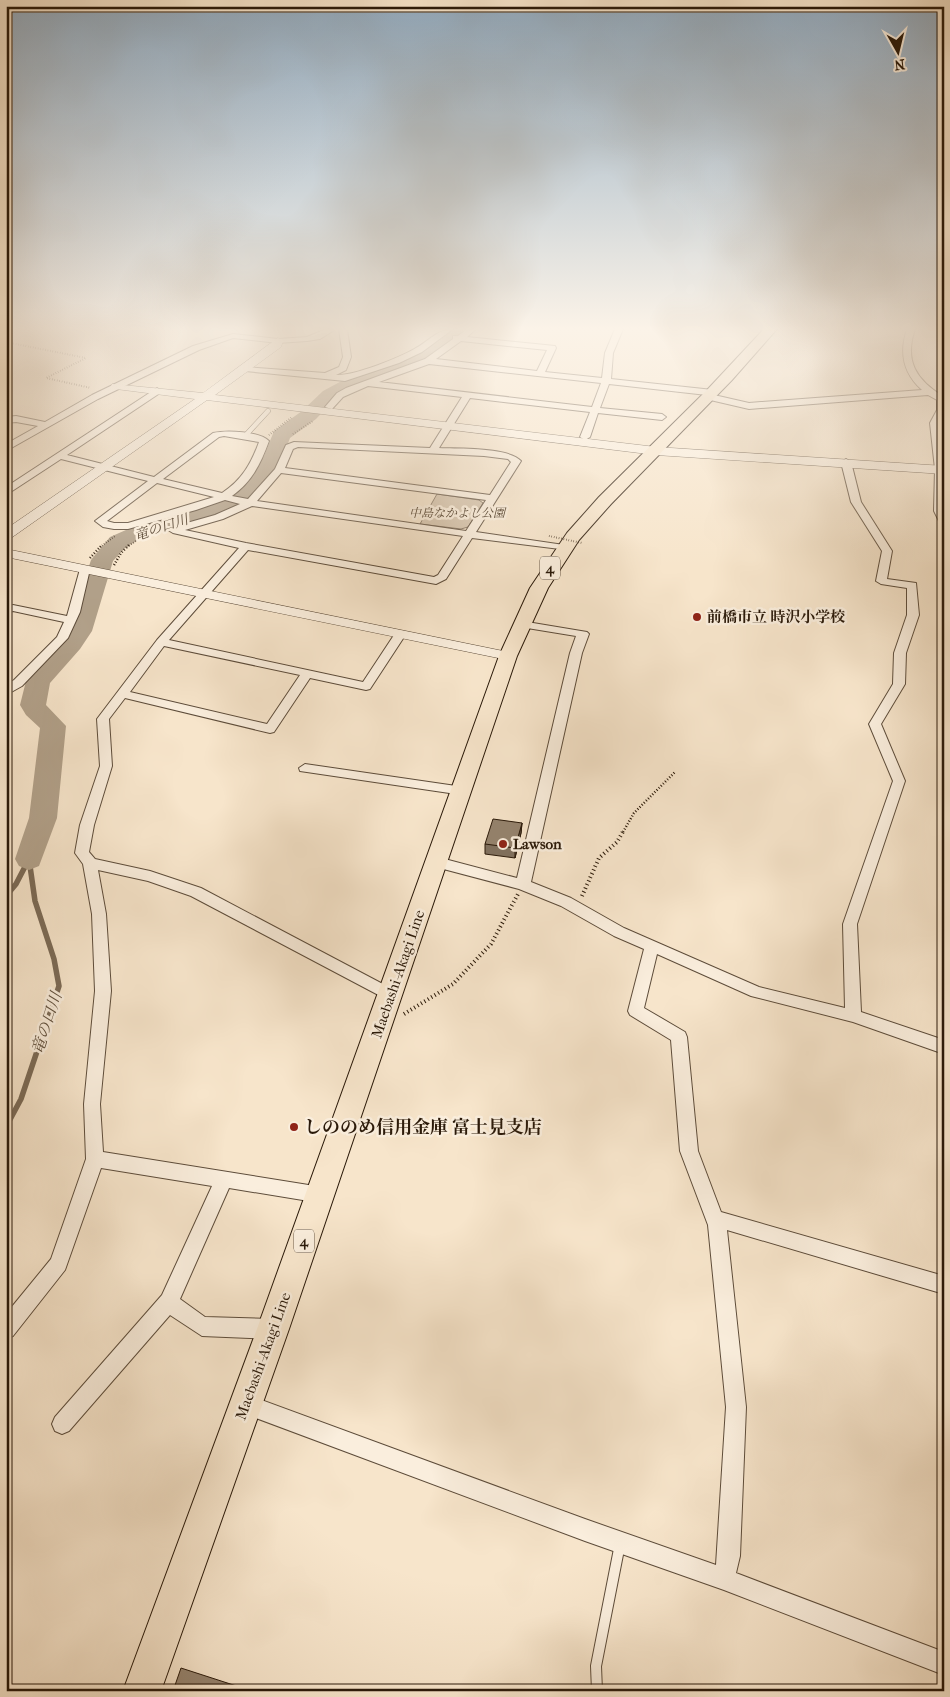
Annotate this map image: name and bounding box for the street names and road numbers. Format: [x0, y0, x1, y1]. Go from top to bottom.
road number: 4 [540, 556, 560, 580]
street label: Maebashi-Akagi Line [368, 907, 429, 1041]
road number: 4 [294, 1230, 314, 1252]
street label: Maebashi-Akagi Line [232, 1289, 295, 1422]

